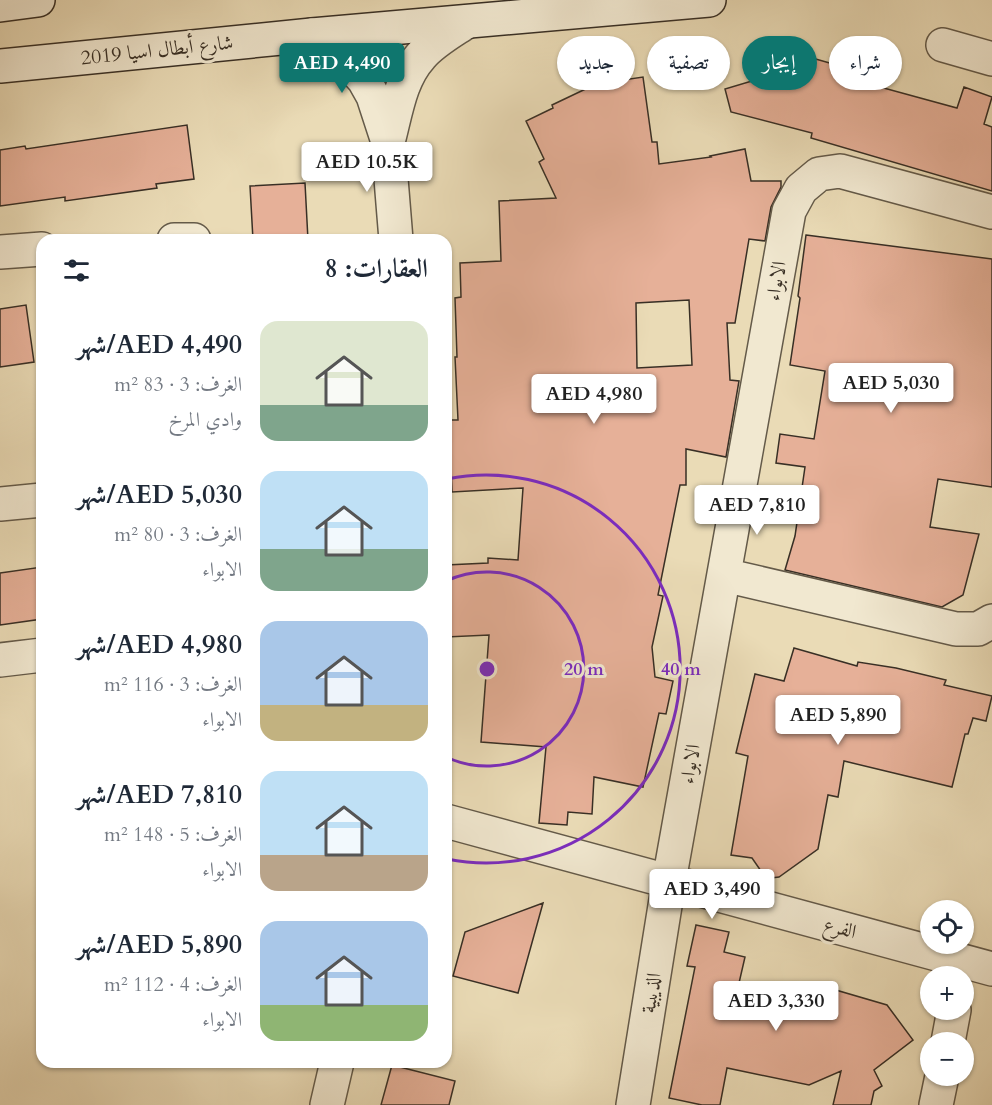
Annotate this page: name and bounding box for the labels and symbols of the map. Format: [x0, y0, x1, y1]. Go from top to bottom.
street label: شارع أبطال اسيا 2019 [79, 28, 235, 75]
pin: AED 4,490 [273, 43, 411, 94]
pin: AED 10.5K [298, 142, 436, 193]
street label: الابواء [759, 259, 793, 303]
pin: AED 5,030 [822, 363, 960, 414]
pin: AED 4,980 [525, 374, 663, 425]
pin: AED 7,810 [688, 485, 826, 536]
text: 20 m [564, 657, 604, 682]
text: 40 m [661, 657, 701, 682]
centre of rings [477, 659, 497, 679]
pin: AED 5,890 [769, 695, 907, 746]
street label: الابواء [673, 742, 707, 786]
pin: AED 3,490 [643, 869, 781, 920]
street label: الفرع [820, 911, 859, 949]
street label: الذيبية [634, 971, 668, 1015]
pin: AED 3,330 [707, 981, 845, 1032]

